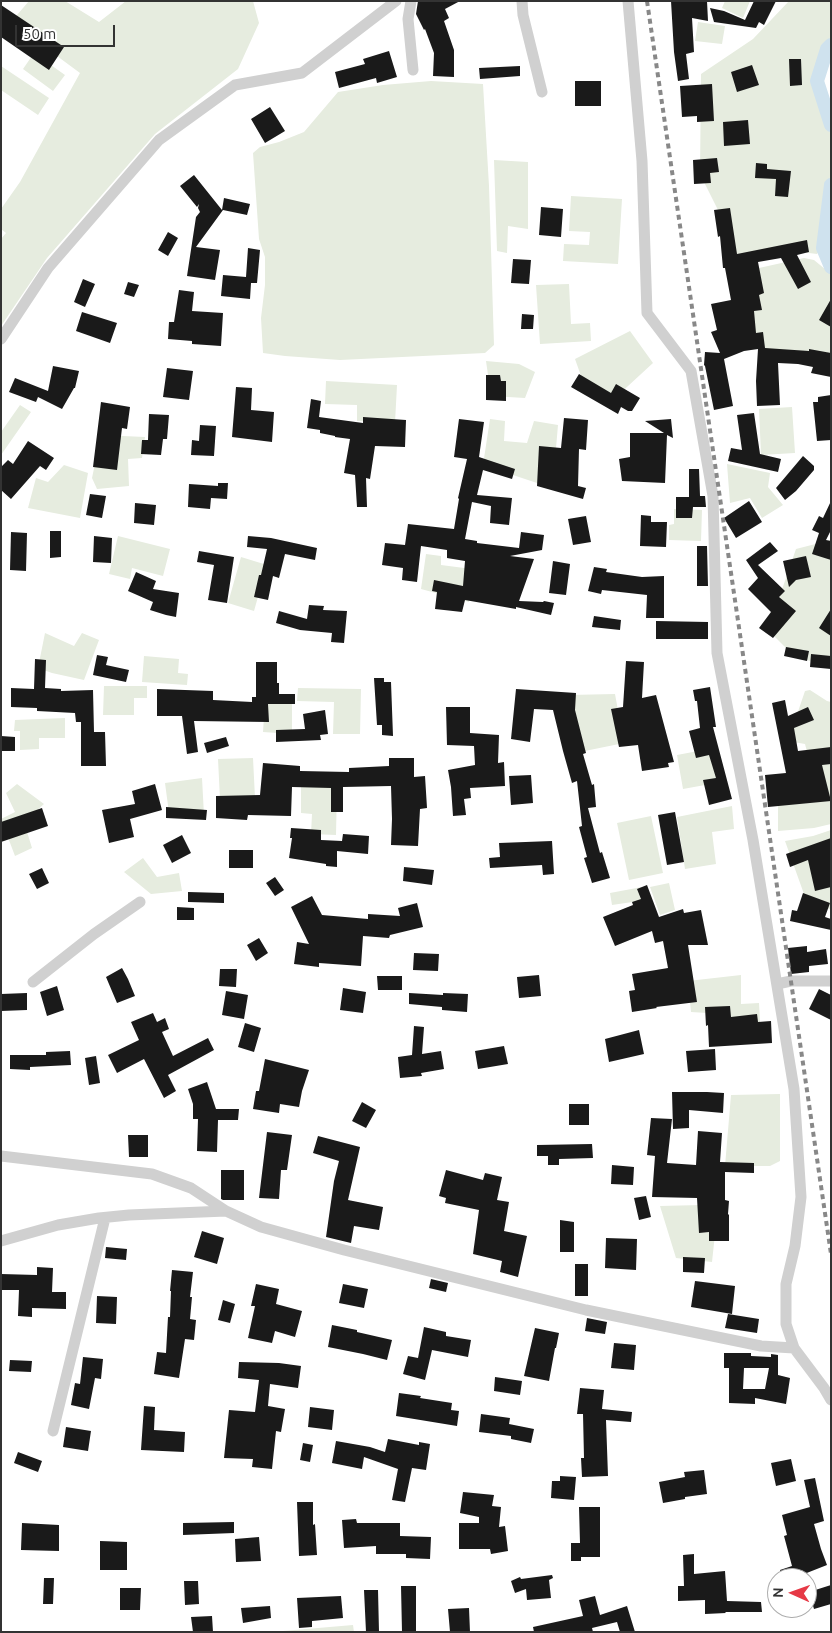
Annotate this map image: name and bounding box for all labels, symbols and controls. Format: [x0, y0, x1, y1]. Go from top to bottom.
scale bar [18, 15, 118, 47]
text: 50 m [23, 25, 56, 42]
north arrow [767, 1568, 817, 1618]
text: N [770, 1587, 786, 1598]

